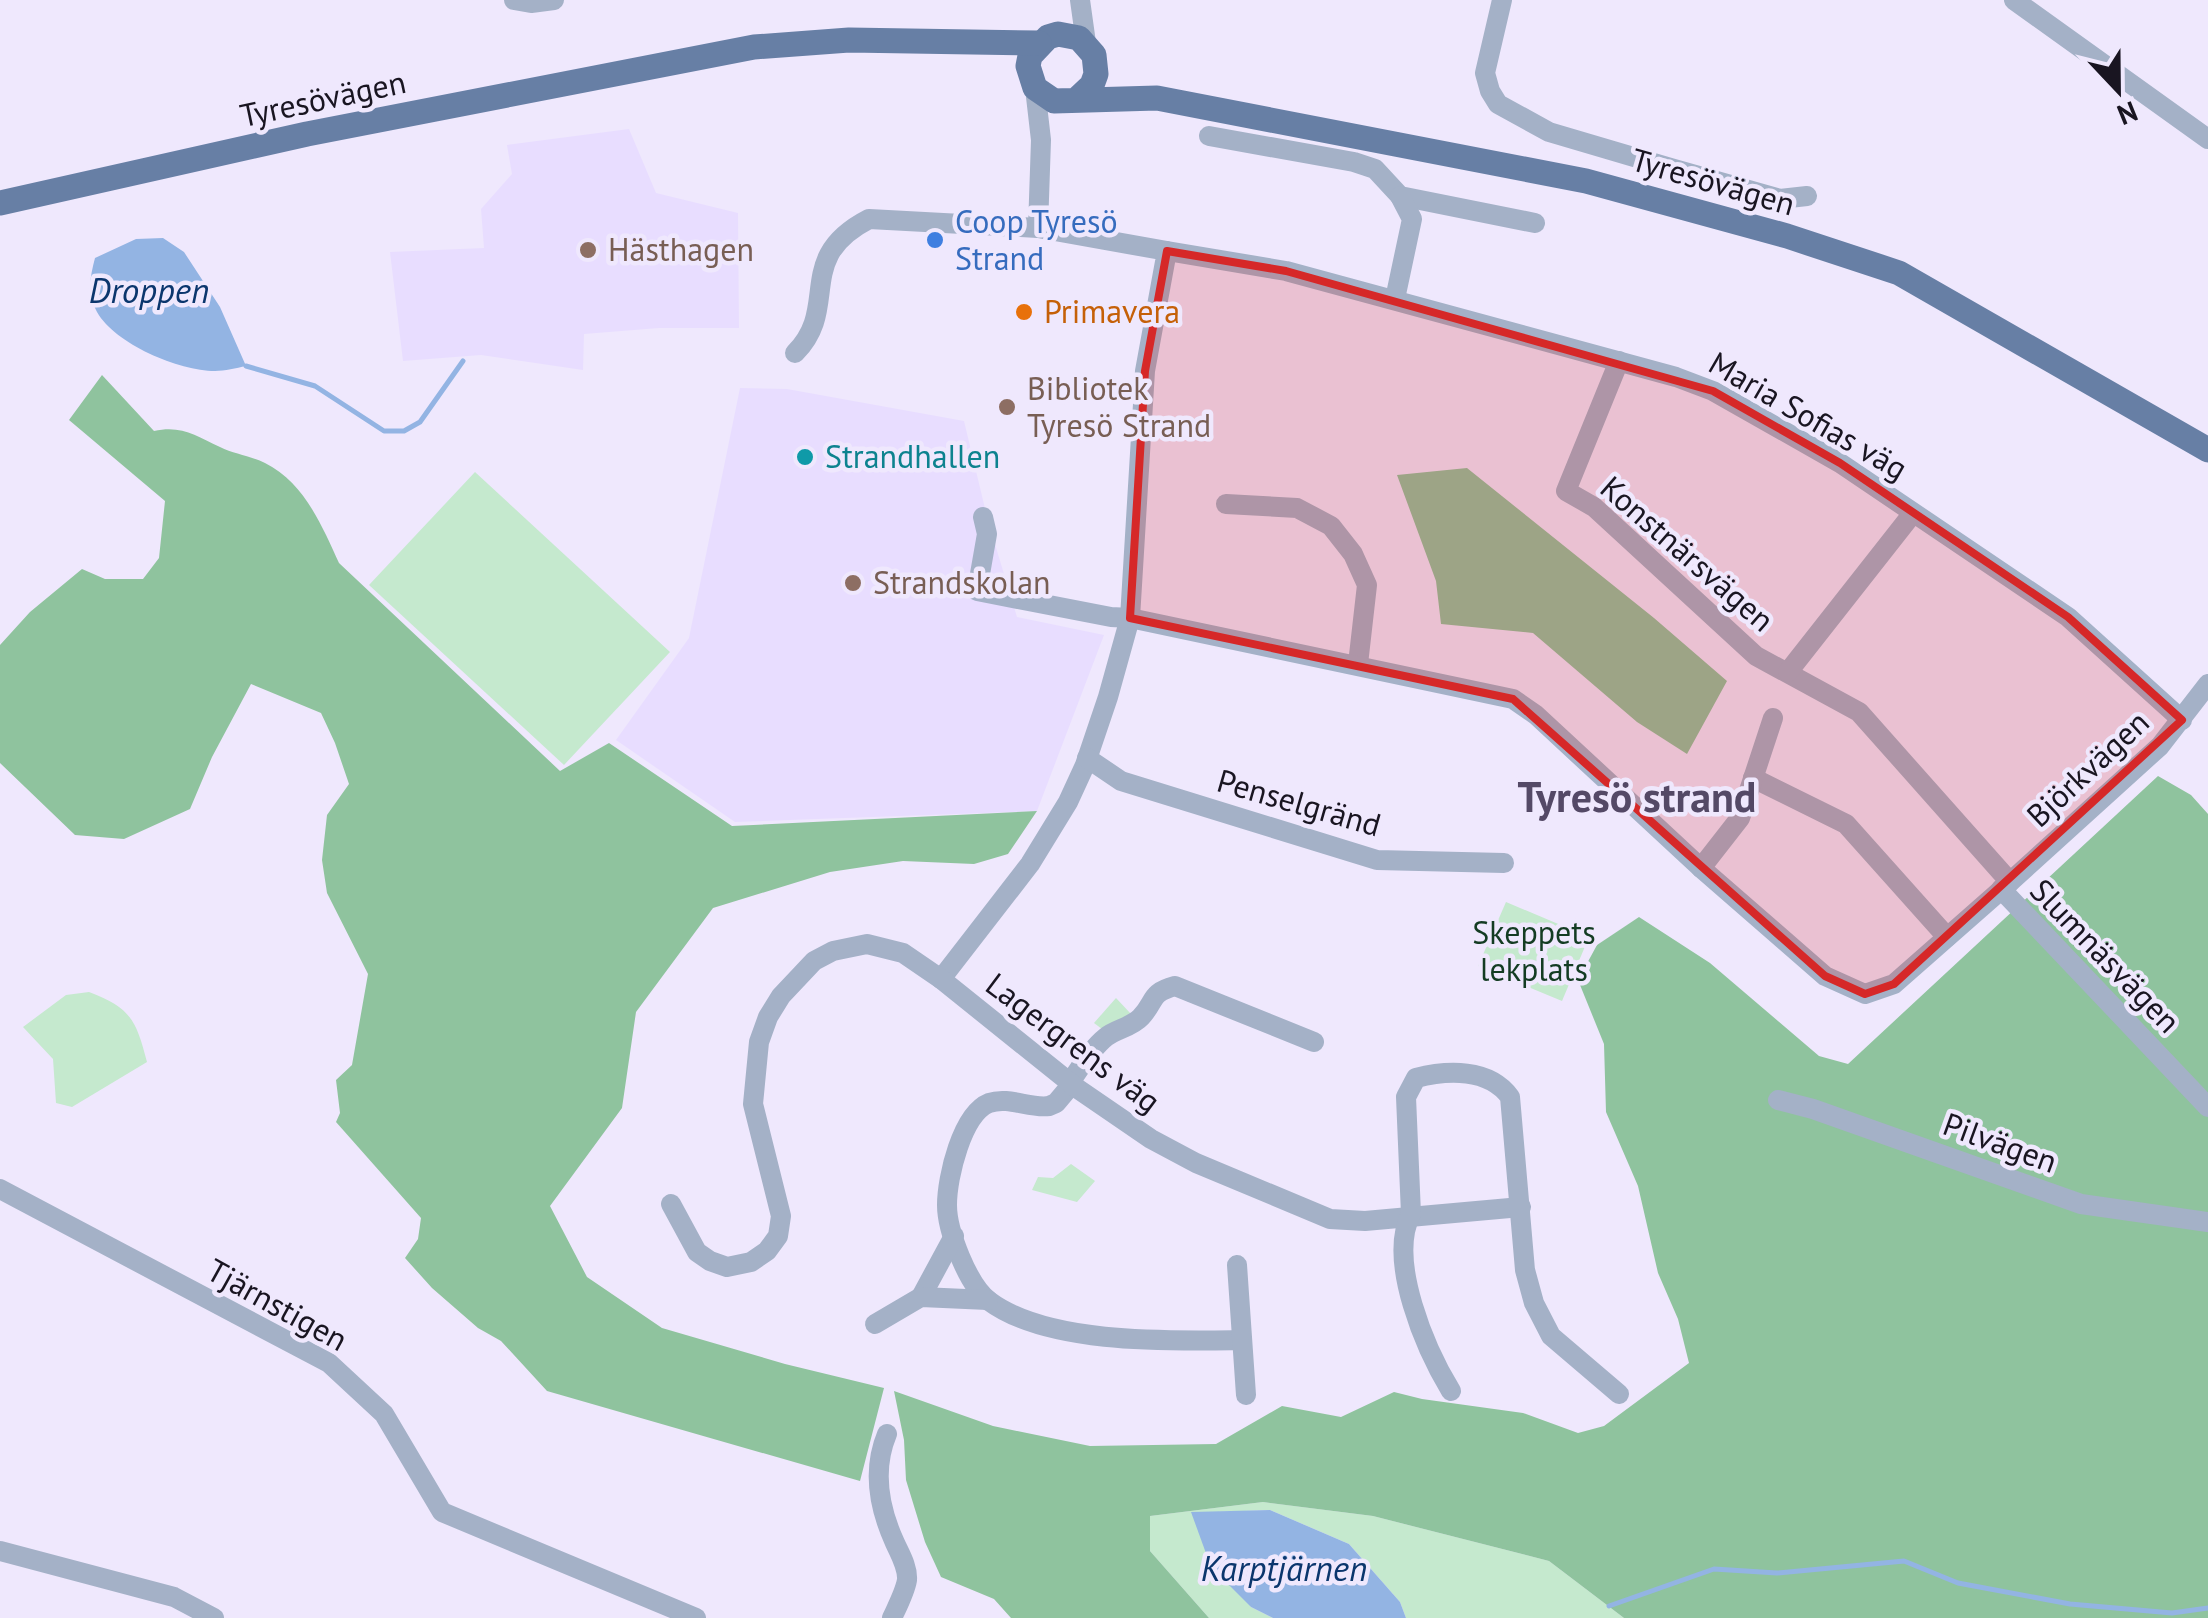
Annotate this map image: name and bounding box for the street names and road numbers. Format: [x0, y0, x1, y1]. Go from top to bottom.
street label: Tyresövägen [236, 60, 409, 136]
street label: Tyresövägen [1627, 138, 1800, 224]
street label: Maria Sofias väg [1702, 341, 1915, 489]
street label: Konstnärsvägen [1592, 466, 1783, 640]
street label: Björkvägen [2017, 701, 2157, 836]
street label: Penselgränd [1213, 759, 1386, 845]
street label: Slumnäsvägen [2022, 869, 2190, 1041]
street label: Lagergrens väg [978, 963, 1169, 1122]
street label: Pilvägen [1938, 1102, 2063, 1182]
street label: Tjärnstigen [200, 1248, 355, 1360]

